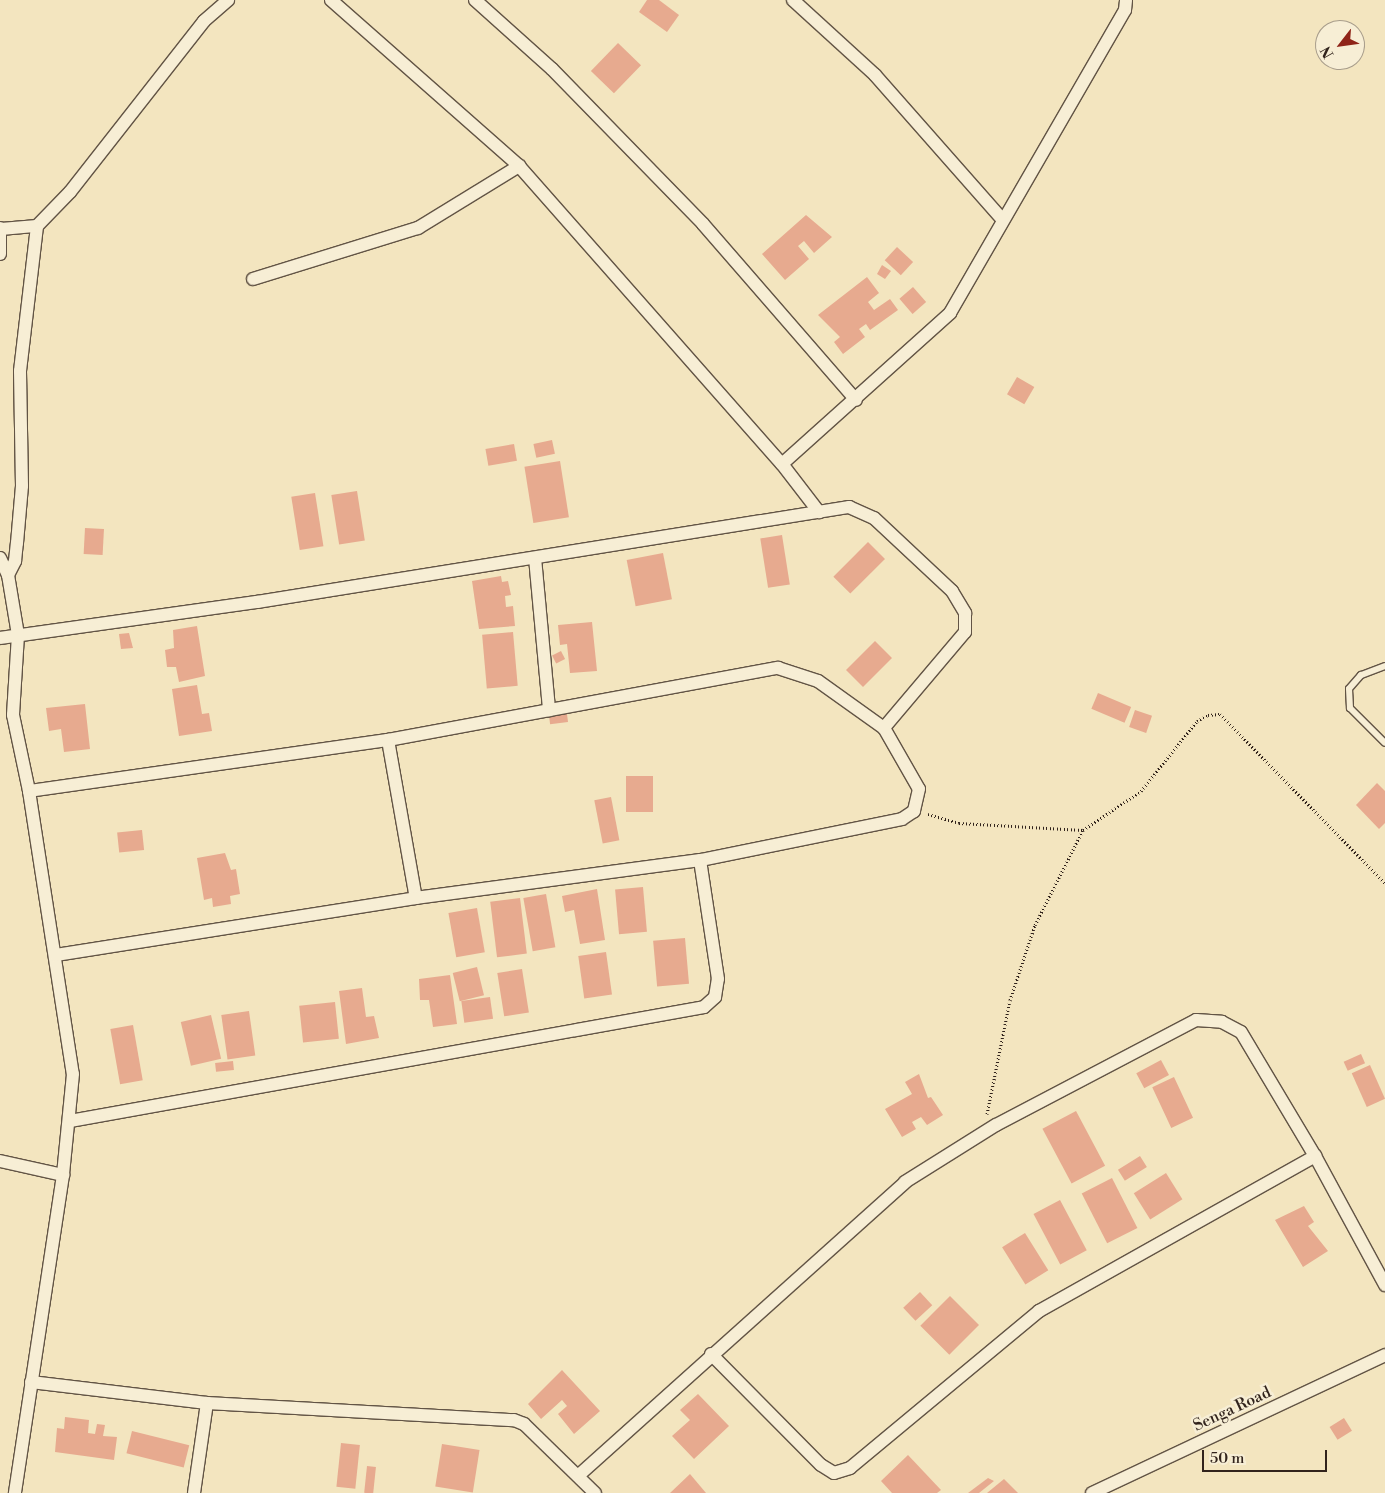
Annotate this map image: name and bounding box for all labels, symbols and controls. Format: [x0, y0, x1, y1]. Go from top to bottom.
north arrow [1315, 20, 1365, 70]
text: N [1317, 43, 1338, 61]
street label: Senga Road [1190, 1383, 1274, 1435]
scale bar [1205, 1440, 1330, 1472]
text: 50 m [1210, 1449, 1244, 1468]

